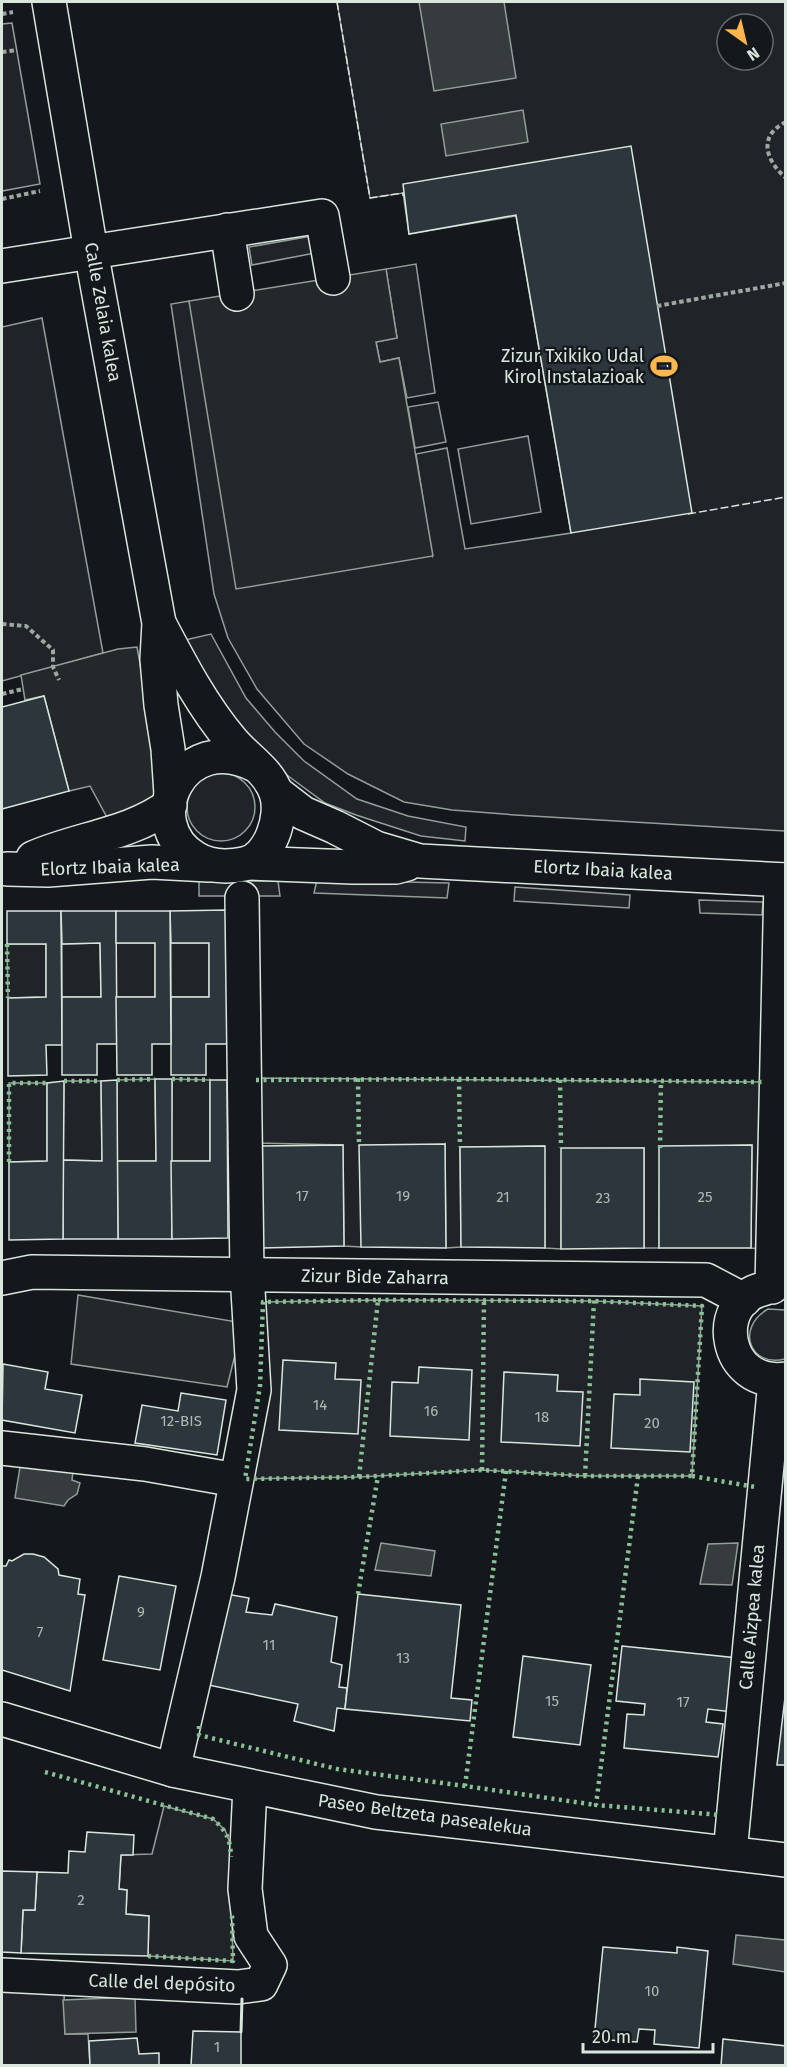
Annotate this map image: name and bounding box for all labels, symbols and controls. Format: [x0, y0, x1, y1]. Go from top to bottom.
north arrow [715, 12, 775, 72]
text: N [743, 43, 763, 65]
street label: Calle Zelaia kalea [80, 241, 126, 383]
place label: Zizur Txikiko Udal Kirol Instalazioak [501, 345, 645, 388]
sports icon: Zizur Txikiko Udal Kirol Instalazioak [649, 351, 679, 381]
street label: Elortz Ibaia kalea [40, 854, 180, 880]
street label: Elortz Ibaia kalea [533, 855, 673, 885]
house number: 17 [295, 1187, 309, 1205]
house number: 19 [396, 1187, 410, 1205]
house number: 21 [496, 1188, 510, 1206]
house number: 25 [698, 1188, 712, 1206]
house number: 23 [596, 1189, 610, 1207]
street label: Zizur Bide Zaharra [301, 1265, 449, 1289]
house number: 14 [313, 1396, 327, 1414]
house number: 16 [424, 1402, 438, 1420]
house number: 18 [535, 1408, 549, 1426]
house number: 12-BIS [160, 1412, 202, 1430]
house number: 20 [644, 1414, 660, 1432]
street label: Calle Aizpea kalea [735, 1543, 769, 1691]
house number: 9 [137, 1603, 145, 1621]
house number: 7 [37, 1623, 44, 1641]
house number: 11 [263, 1636, 275, 1654]
house number: 13 [396, 1649, 410, 1667]
house number: 15 [545, 1692, 559, 1710]
house number: 17 [676, 1693, 690, 1711]
street label: Paseo Beltzeta pasealekua [317, 1789, 533, 1841]
house number: 2 [77, 1891, 85, 1909]
street label: Calle del depósito [88, 1969, 236, 1997]
house number: 10 [645, 1982, 659, 2000]
scale bar [583, 2016, 714, 2054]
text: 20 m [592, 2026, 631, 2048]
house number: 1 [214, 2038, 220, 2056]

